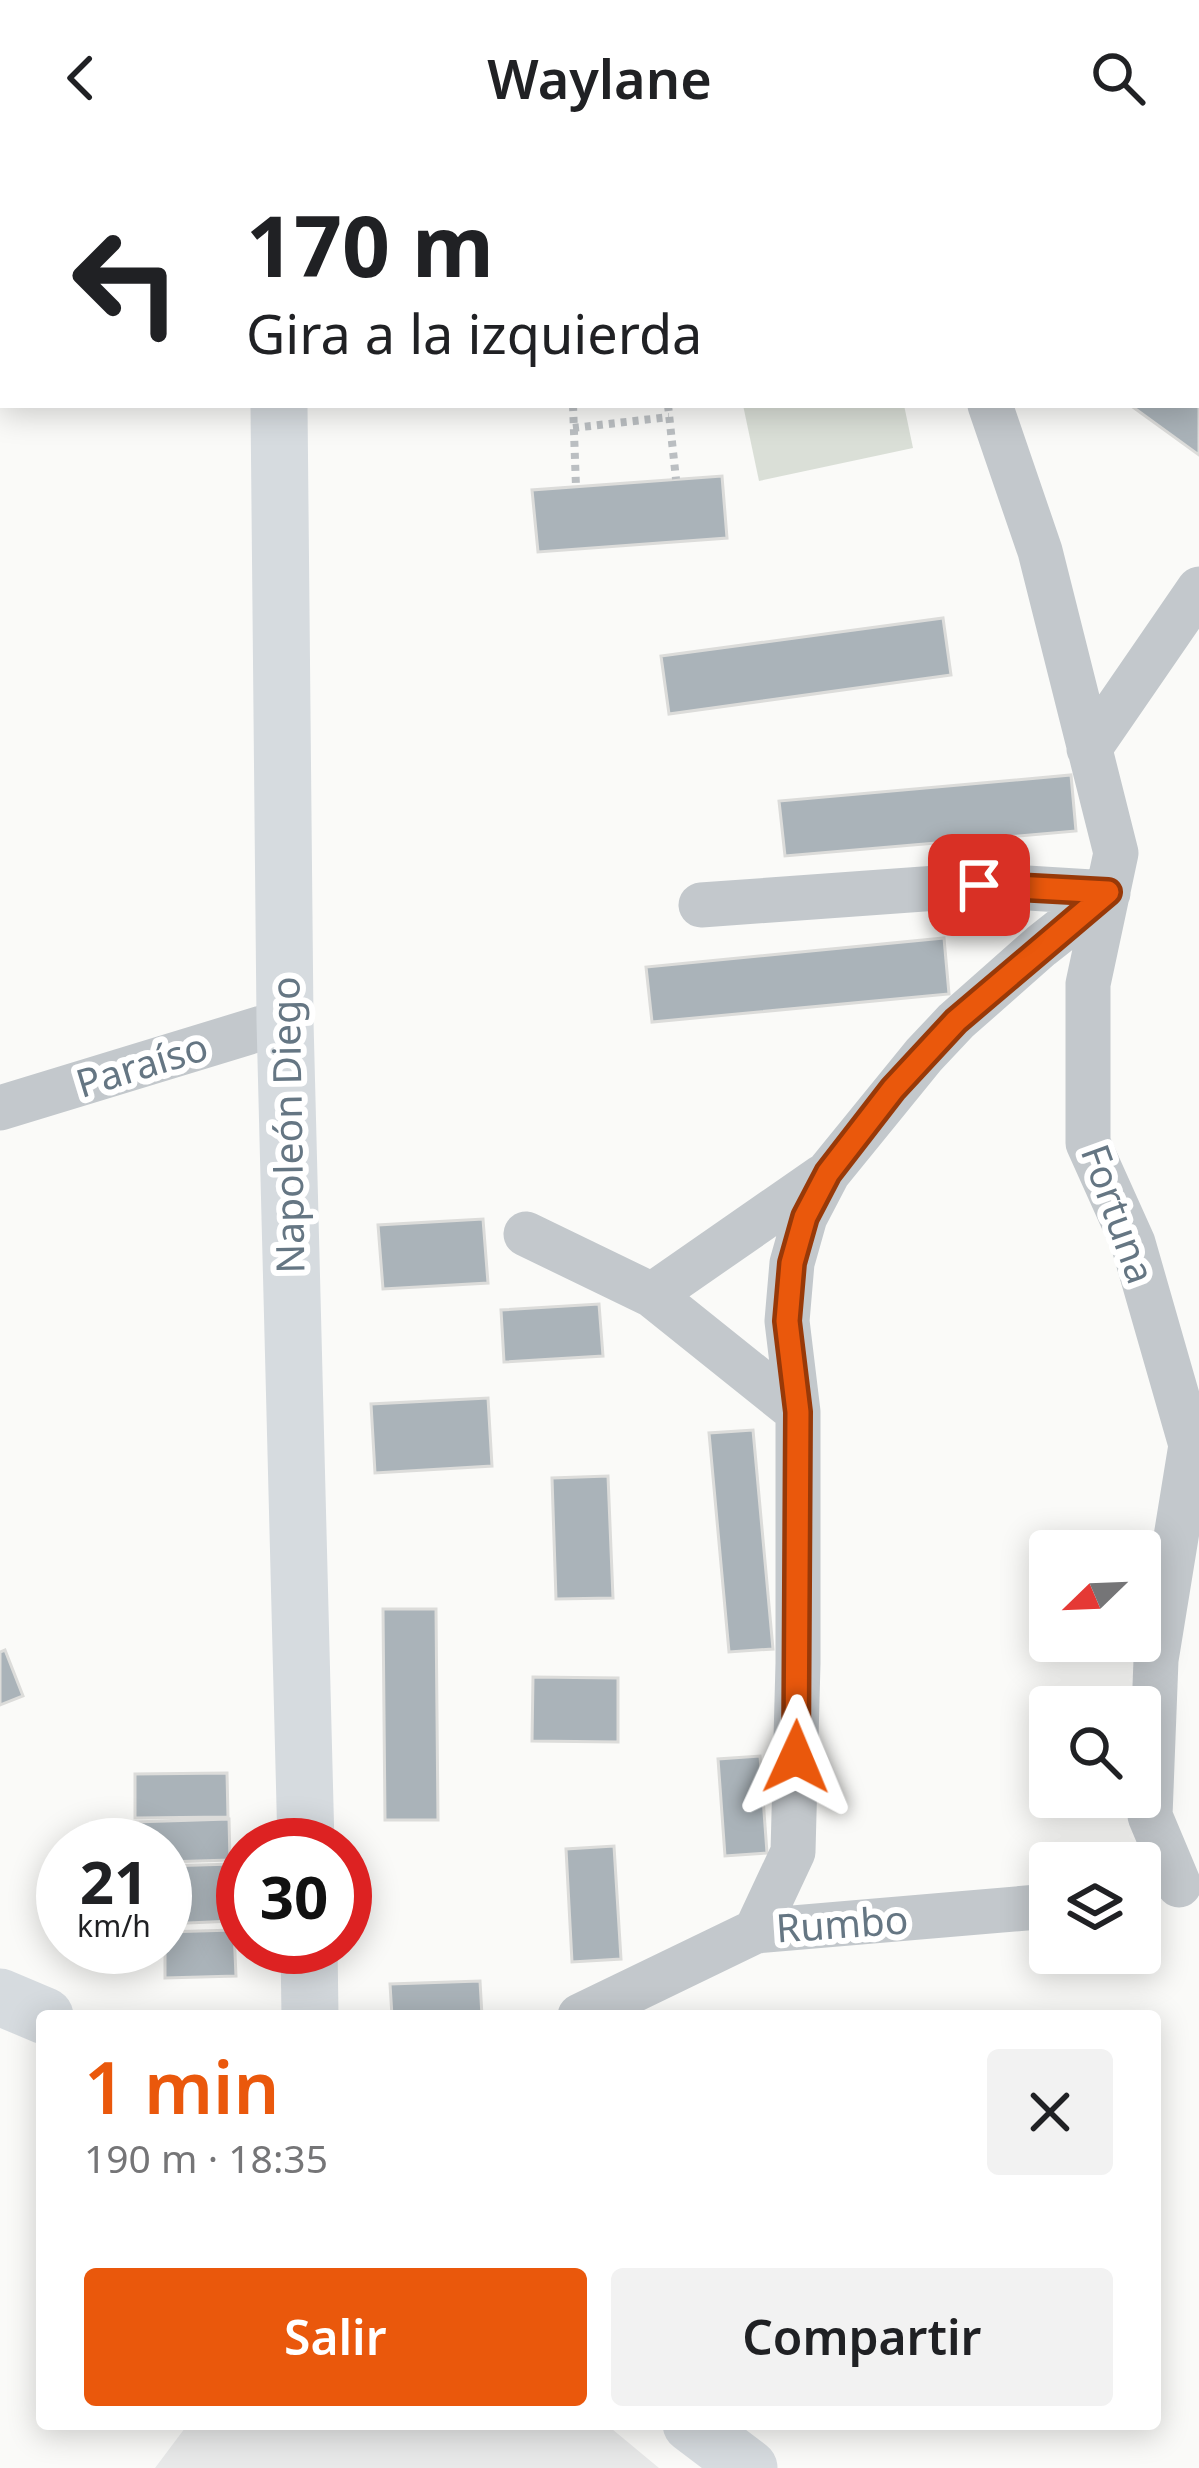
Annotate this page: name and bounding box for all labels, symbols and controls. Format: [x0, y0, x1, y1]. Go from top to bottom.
text: Waylane [487, 41, 712, 115]
icon: back [48, 45, 114, 111]
icon: search [1085, 45, 1151, 111]
text: 170 m [246, 187, 494, 302]
icon: left [48, 204, 204, 360]
text: Gira a la izquierda [246, 296, 702, 370]
pin [928, 834, 1030, 936]
icon: arrive [946, 852, 1012, 918]
street label: Napoleón Diego [257, 976, 316, 1274]
street label: Paraíso [69, 1018, 214, 1109]
street label: Fortuna [1070, 1137, 1169, 1290]
north arrow [1029, 1530, 1161, 1662]
map controls [1029, 1530, 1161, 1974]
button: search [1029, 1686, 1161, 1818]
position arrow [733, 1694, 859, 1820]
speed limit sign: 30 [216, 1818, 372, 1974]
text: 21 [80, 1840, 148, 1922]
button: layers [1029, 1842, 1161, 1974]
street label: Rumbo [774, 1891, 910, 1954]
text: km/h [77, 1905, 151, 1946]
text: 1 min [84, 2037, 279, 2135]
button: close [987, 2049, 1113, 2175]
text: 190 m · 18:35 [84, 2131, 328, 2184]
button: Salir [84, 2268, 587, 2406]
button: Compartir [611, 2268, 1113, 2406]

